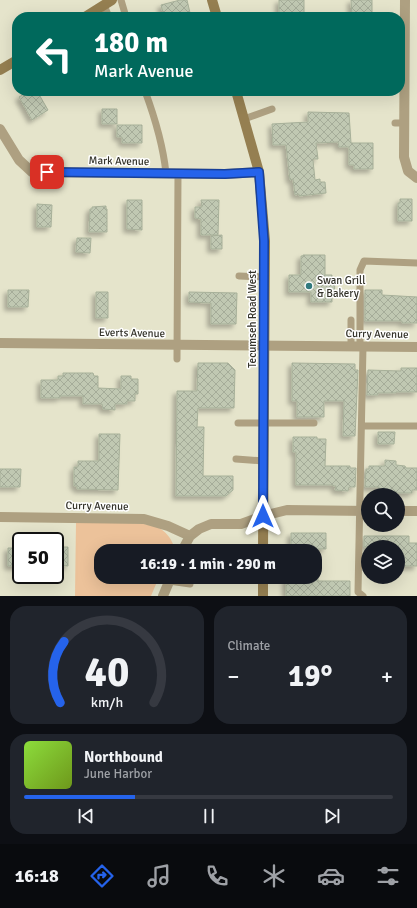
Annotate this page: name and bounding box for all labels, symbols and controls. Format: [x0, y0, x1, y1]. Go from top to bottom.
text: 180 m [94, 26, 168, 60]
icon: left [28, 28, 80, 80]
text: Mark Avenue [94, 60, 194, 82]
street label: Mark Avenue [88, 154, 150, 168]
pin [30, 155, 64, 189]
icon: arrive [36, 161, 58, 183]
street label: Tecumseh Road West [246, 270, 259, 368]
place label: Swan Grill & Bakery [317, 274, 365, 300]
marker: Swan Grill & Bakery [304, 281, 314, 291]
street label: Everts Avenue [99, 326, 165, 340]
street label: Curry Avenue [345, 327, 409, 341]
map controls [361, 488, 405, 584]
button: search [361, 488, 405, 532]
position arrow [242, 495, 284, 537]
street label: Curry Avenue [65, 499, 129, 513]
speed limit sign: 50 [12, 532, 64, 584]
button: layers [361, 540, 405, 584]
text: 16:19 · 1 min · 290 m [140, 555, 276, 573]
text: Climate [228, 638, 270, 654]
text: 40 [84, 647, 129, 698]
text: 19° [288, 658, 332, 695]
text: − [228, 663, 239, 690]
text: + [381, 663, 393, 690]
text: km/h [91, 694, 123, 711]
text: Northbound [84, 748, 163, 766]
text: June Harbor [84, 766, 152, 782]
icon: previous [75, 805, 97, 827]
icon: pause [198, 805, 220, 827]
icon: next [321, 805, 343, 827]
icon: directions [88, 862, 116, 890]
icon: music [145, 862, 173, 890]
icon: phone [203, 862, 231, 890]
icon: climate [260, 862, 288, 890]
icon: car [317, 862, 345, 890]
icon: filters [374, 862, 402, 890]
text: 16:18 [15, 865, 59, 887]

